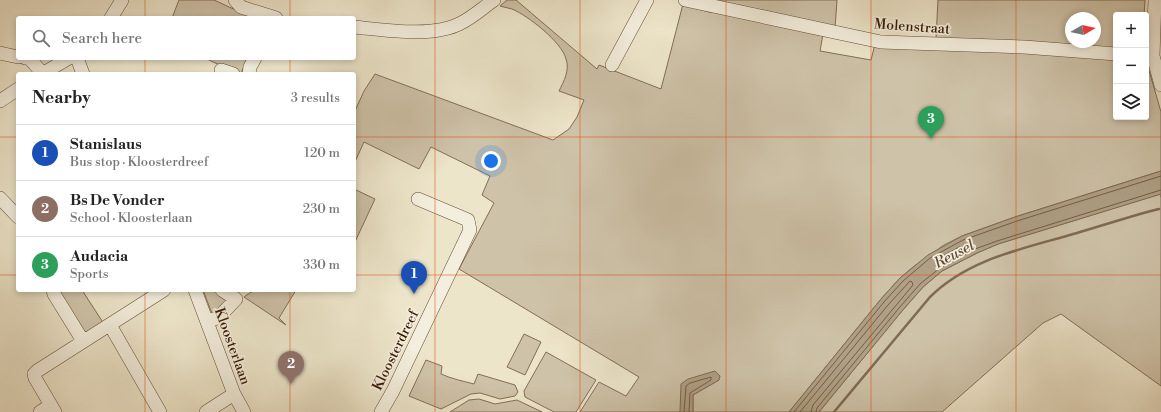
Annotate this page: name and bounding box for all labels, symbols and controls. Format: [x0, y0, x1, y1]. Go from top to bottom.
north arrow [1065, 12, 1101, 48]
map controls [1113, 12, 1149, 120]
button: + [1113, 12, 1149, 48]
street label: Molenstraat [873, 15, 951, 39]
search box [16, 16, 356, 60]
icon: search [30, 27, 52, 49]
text: Search here [62, 29, 142, 48]
button: − [1113, 48, 1149, 84]
button: layers [1113, 84, 1149, 120]
text: Nearby [32, 87, 91, 109]
text: 3 results [291, 90, 340, 106]
pin: 3 [918, 106, 944, 139]
text: Stanislaus [70, 135, 142, 154]
text: 1 [42, 145, 48, 161]
text: 120 m [304, 145, 340, 161]
your location [481, 151, 501, 171]
text: Bus stop · Kloosterdreef [70, 154, 209, 170]
text: Bs De Vonder [70, 191, 165, 210]
text: 2 [41, 201, 49, 217]
text: 230 m [303, 201, 340, 217]
text: School · Kloosterlaan [70, 210, 193, 226]
water label: Reusel [930, 236, 978, 274]
text: Audacia [70, 247, 128, 266]
text: 3 [41, 257, 49, 273]
text: 330 m [303, 257, 340, 273]
pin: 1 [401, 261, 427, 294]
text: Sports [70, 266, 109, 282]
street label: Kloosterlaan [210, 305, 255, 388]
street label: Kloosterdreef [369, 306, 424, 394]
pin: 2 [278, 351, 304, 384]

